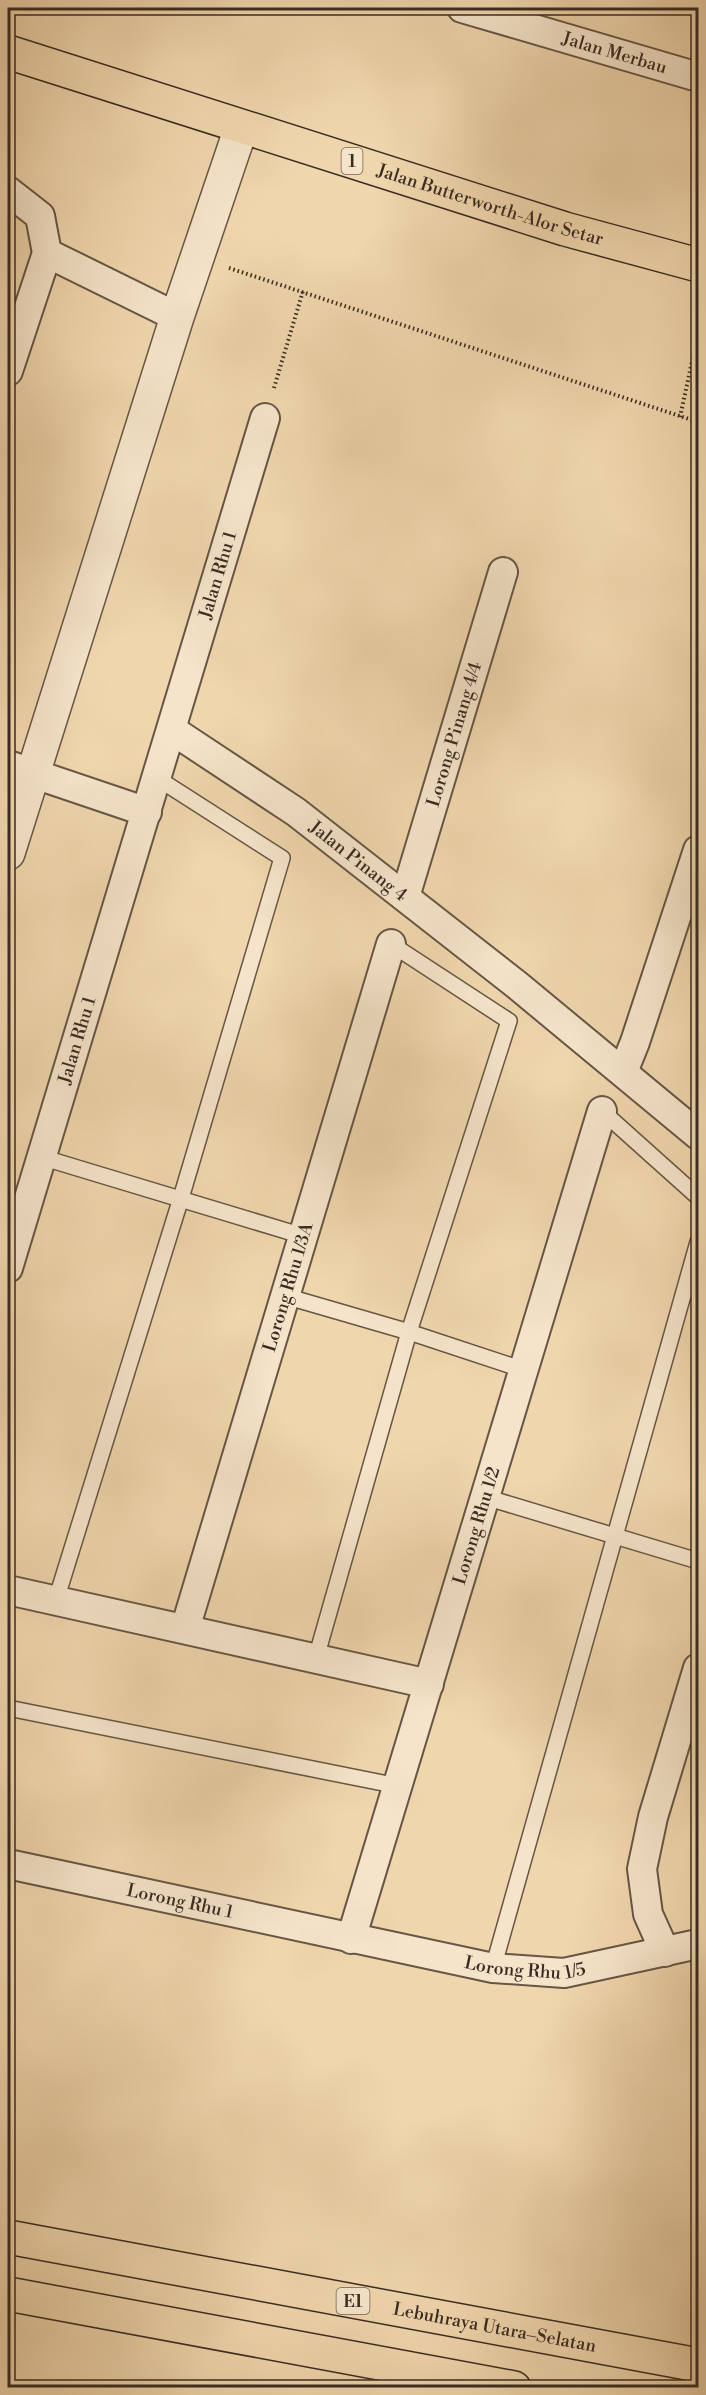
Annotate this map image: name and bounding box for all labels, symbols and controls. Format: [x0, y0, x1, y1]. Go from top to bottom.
street label: Jalan Merbau [558, 27, 670, 79]
road number: 1 [342, 148, 362, 174]
street label: Jalan Butterworth-Alor Setar [373, 159, 606, 251]
street label: Jalan Rhu 1 [194, 528, 242, 623]
street label: Lorong Pinang 4/4 [422, 659, 487, 810]
street label: Jalan Pinang 4 [304, 815, 412, 907]
street label: Jalan Rhu 1 [53, 993, 102, 1088]
street label: Lorong Rhu 1/3A [258, 1219, 319, 1355]
street label: Lorong Rhu 1/2 [448, 1464, 506, 1588]
street label: Lorong Rhu 1 [125, 1879, 236, 1924]
street label: Lorong Rhu 1/5 [462, 1951, 588, 1985]
road number: E1 [336, 2288, 370, 2314]
street label: Lebuhraya Utara–Selatan [391, 2298, 598, 2358]

